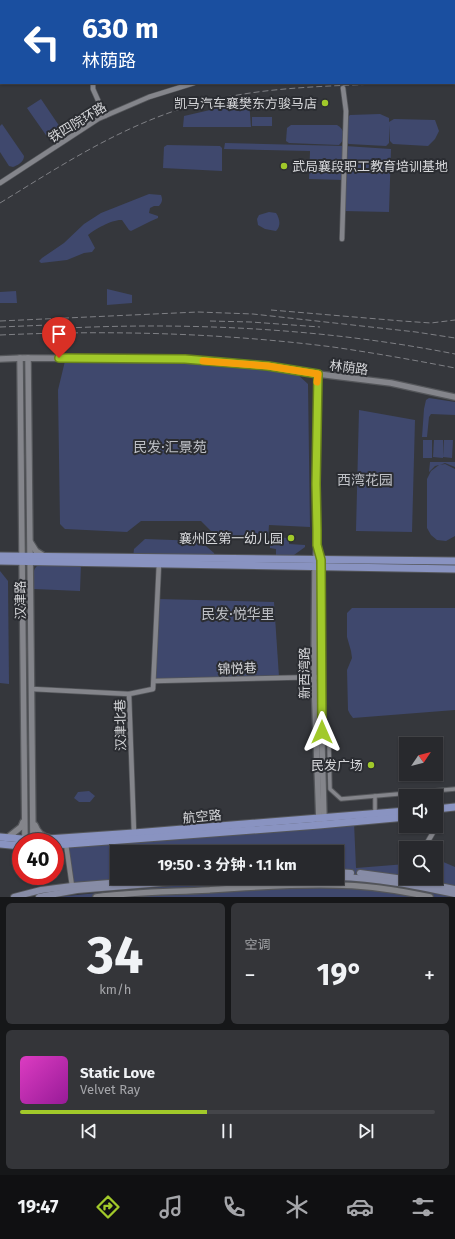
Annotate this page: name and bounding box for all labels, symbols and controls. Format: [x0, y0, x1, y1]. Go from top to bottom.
text: 630 m [82, 12, 159, 45]
icon: left [16, 16, 68, 68]
text: 林荫路 [82, 50, 136, 72]
place label: 凯马汽车襄樊东方骏马店 [174, 96, 317, 111]
marker: 凯马汽车襄樊东方骏马店 [320, 98, 330, 108]
street label: 铁四院环路 [46, 99, 109, 146]
place label: 武局襄段职工教育培训基地 [292, 159, 448, 174]
marker: 武局襄段职工教育培训基地 [279, 161, 289, 171]
pin [42, 317, 76, 358]
icon: arrive [48, 323, 70, 345]
street label: 林荫路 [329, 358, 369, 377]
district label: 民发·汇景苑 [133, 439, 207, 456]
district label: 西湾花园 [337, 472, 393, 489]
place label: 襄州区第一幼儿园 [179, 531, 283, 546]
marker: 襄州区第一幼儿园 [286, 533, 296, 543]
street label: 汉津路 [13, 580, 28, 620]
district label: 民发·悦华里 [201, 606, 275, 623]
street label: 新西湾路 [297, 647, 312, 699]
street label: 锦悦巷 [217, 660, 257, 677]
street label: 汉津北巷 [113, 699, 128, 751]
position arrow [301, 711, 343, 753]
north arrow [399, 737, 443, 781]
map controls [399, 737, 443, 885]
place label: 民发广场 [311, 758, 363, 773]
marker: 民发广场 [366, 760, 376, 770]
button: sound [399, 789, 443, 833]
street label: 航空路 [182, 807, 222, 826]
speed limit sign: 40 [12, 833, 64, 885]
button: search [399, 841, 443, 885]
text: 19:50 · 3 分钟 · 1.1 km [157, 856, 297, 874]
text: 34 [87, 924, 143, 987]
text: 空调 [245, 937, 271, 952]
text: 19° [317, 957, 363, 993]
text: − [245, 962, 256, 989]
text: + [424, 962, 435, 989]
text: km/h [99, 982, 131, 997]
text: Static Love [80, 1064, 155, 1082]
text: Velvet Ray [80, 1082, 140, 1097]
icon: previous [78, 1120, 100, 1142]
icon: pause [216, 1120, 238, 1142]
icon: next [355, 1120, 377, 1142]
icon: directions [94, 1193, 122, 1221]
icon: music [157, 1193, 185, 1221]
icon: phone [220, 1193, 248, 1221]
icon: climate [283, 1193, 311, 1221]
icon: car [346, 1193, 374, 1221]
icon: filters [409, 1193, 437, 1221]
text: 19:47 [18, 1196, 58, 1218]

